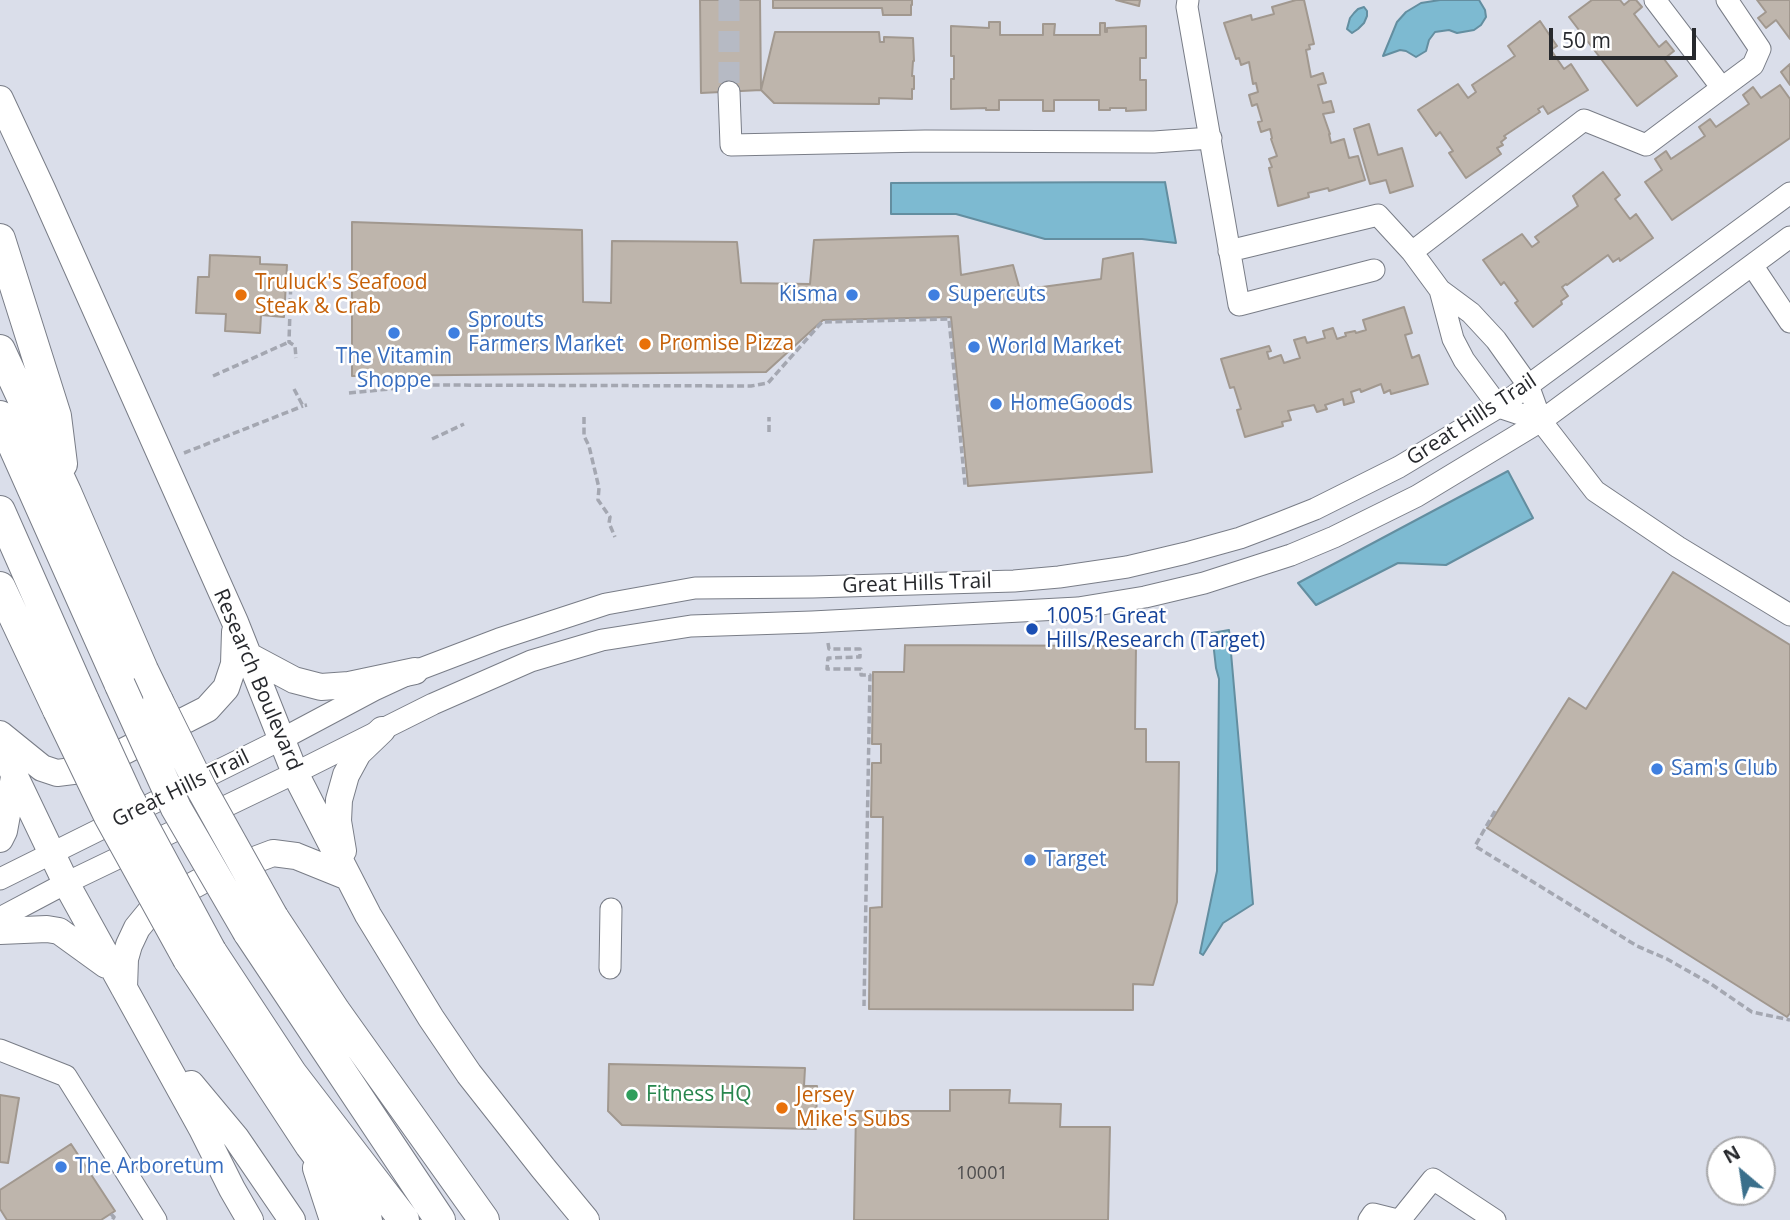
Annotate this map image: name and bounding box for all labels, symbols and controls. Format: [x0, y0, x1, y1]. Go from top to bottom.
scale bar [1552, 14, 1699, 58]
text: 50 m [1562, 26, 1611, 54]
place label: Truluck's Seafood Steak & Crab [255, 270, 428, 320]
place label: Kisma [779, 282, 838, 308]
place label: Supercuts [948, 282, 1046, 308]
marker: Truluck's Seafood Steak & Crab [233, 287, 249, 303]
marker: Kisma [844, 287, 860, 303]
marker: Supercuts [926, 287, 942, 303]
place label: Sprouts Farmers Market [468, 308, 624, 358]
marker: The Vitamin Shoppe [386, 325, 402, 341]
marker: Sprouts Farmers Market [446, 325, 462, 341]
place label: Promise Pizza [659, 331, 794, 357]
place label: World Market [988, 334, 1122, 360]
marker: Promise Pizza [637, 336, 653, 352]
marker: World Market [966, 339, 982, 355]
place label: The Vitamin Shoppe [336, 344, 452, 394]
street label: Great Hills Trail [1402, 369, 1542, 471]
place label: HomeGoods [1010, 391, 1133, 417]
marker: HomeGoods [988, 396, 1004, 412]
street label: Great Hills Trail [842, 569, 992, 599]
street label: Research Boulevard [207, 585, 307, 775]
place label: 10051 Great Hills/Research (Target) [1046, 604, 1265, 654]
marker: 10051 Great Hills/Research (Target) [1024, 621, 1040, 637]
street label: Great Hills Trail [108, 745, 254, 833]
place label: Sam's Club [1671, 756, 1778, 782]
marker: Sam's Club [1649, 761, 1665, 777]
place label: Target [1044, 847, 1106, 873]
marker: Target [1022, 852, 1038, 868]
place label: Fitness HQ [646, 1082, 752, 1108]
place label: Jersey Mike's Subs [796, 1083, 910, 1133]
marker: Fitness HQ [624, 1087, 640, 1103]
marker: Jersey Mike's Subs [774, 1100, 790, 1116]
north arrow [1706, 1136, 1776, 1206]
text: N [1719, 1139, 1745, 1170]
place label: The Arboretum [75, 1154, 224, 1180]
marker: The Arboretum [53, 1159, 69, 1175]
house number: 10001 [956, 1163, 1008, 1185]

